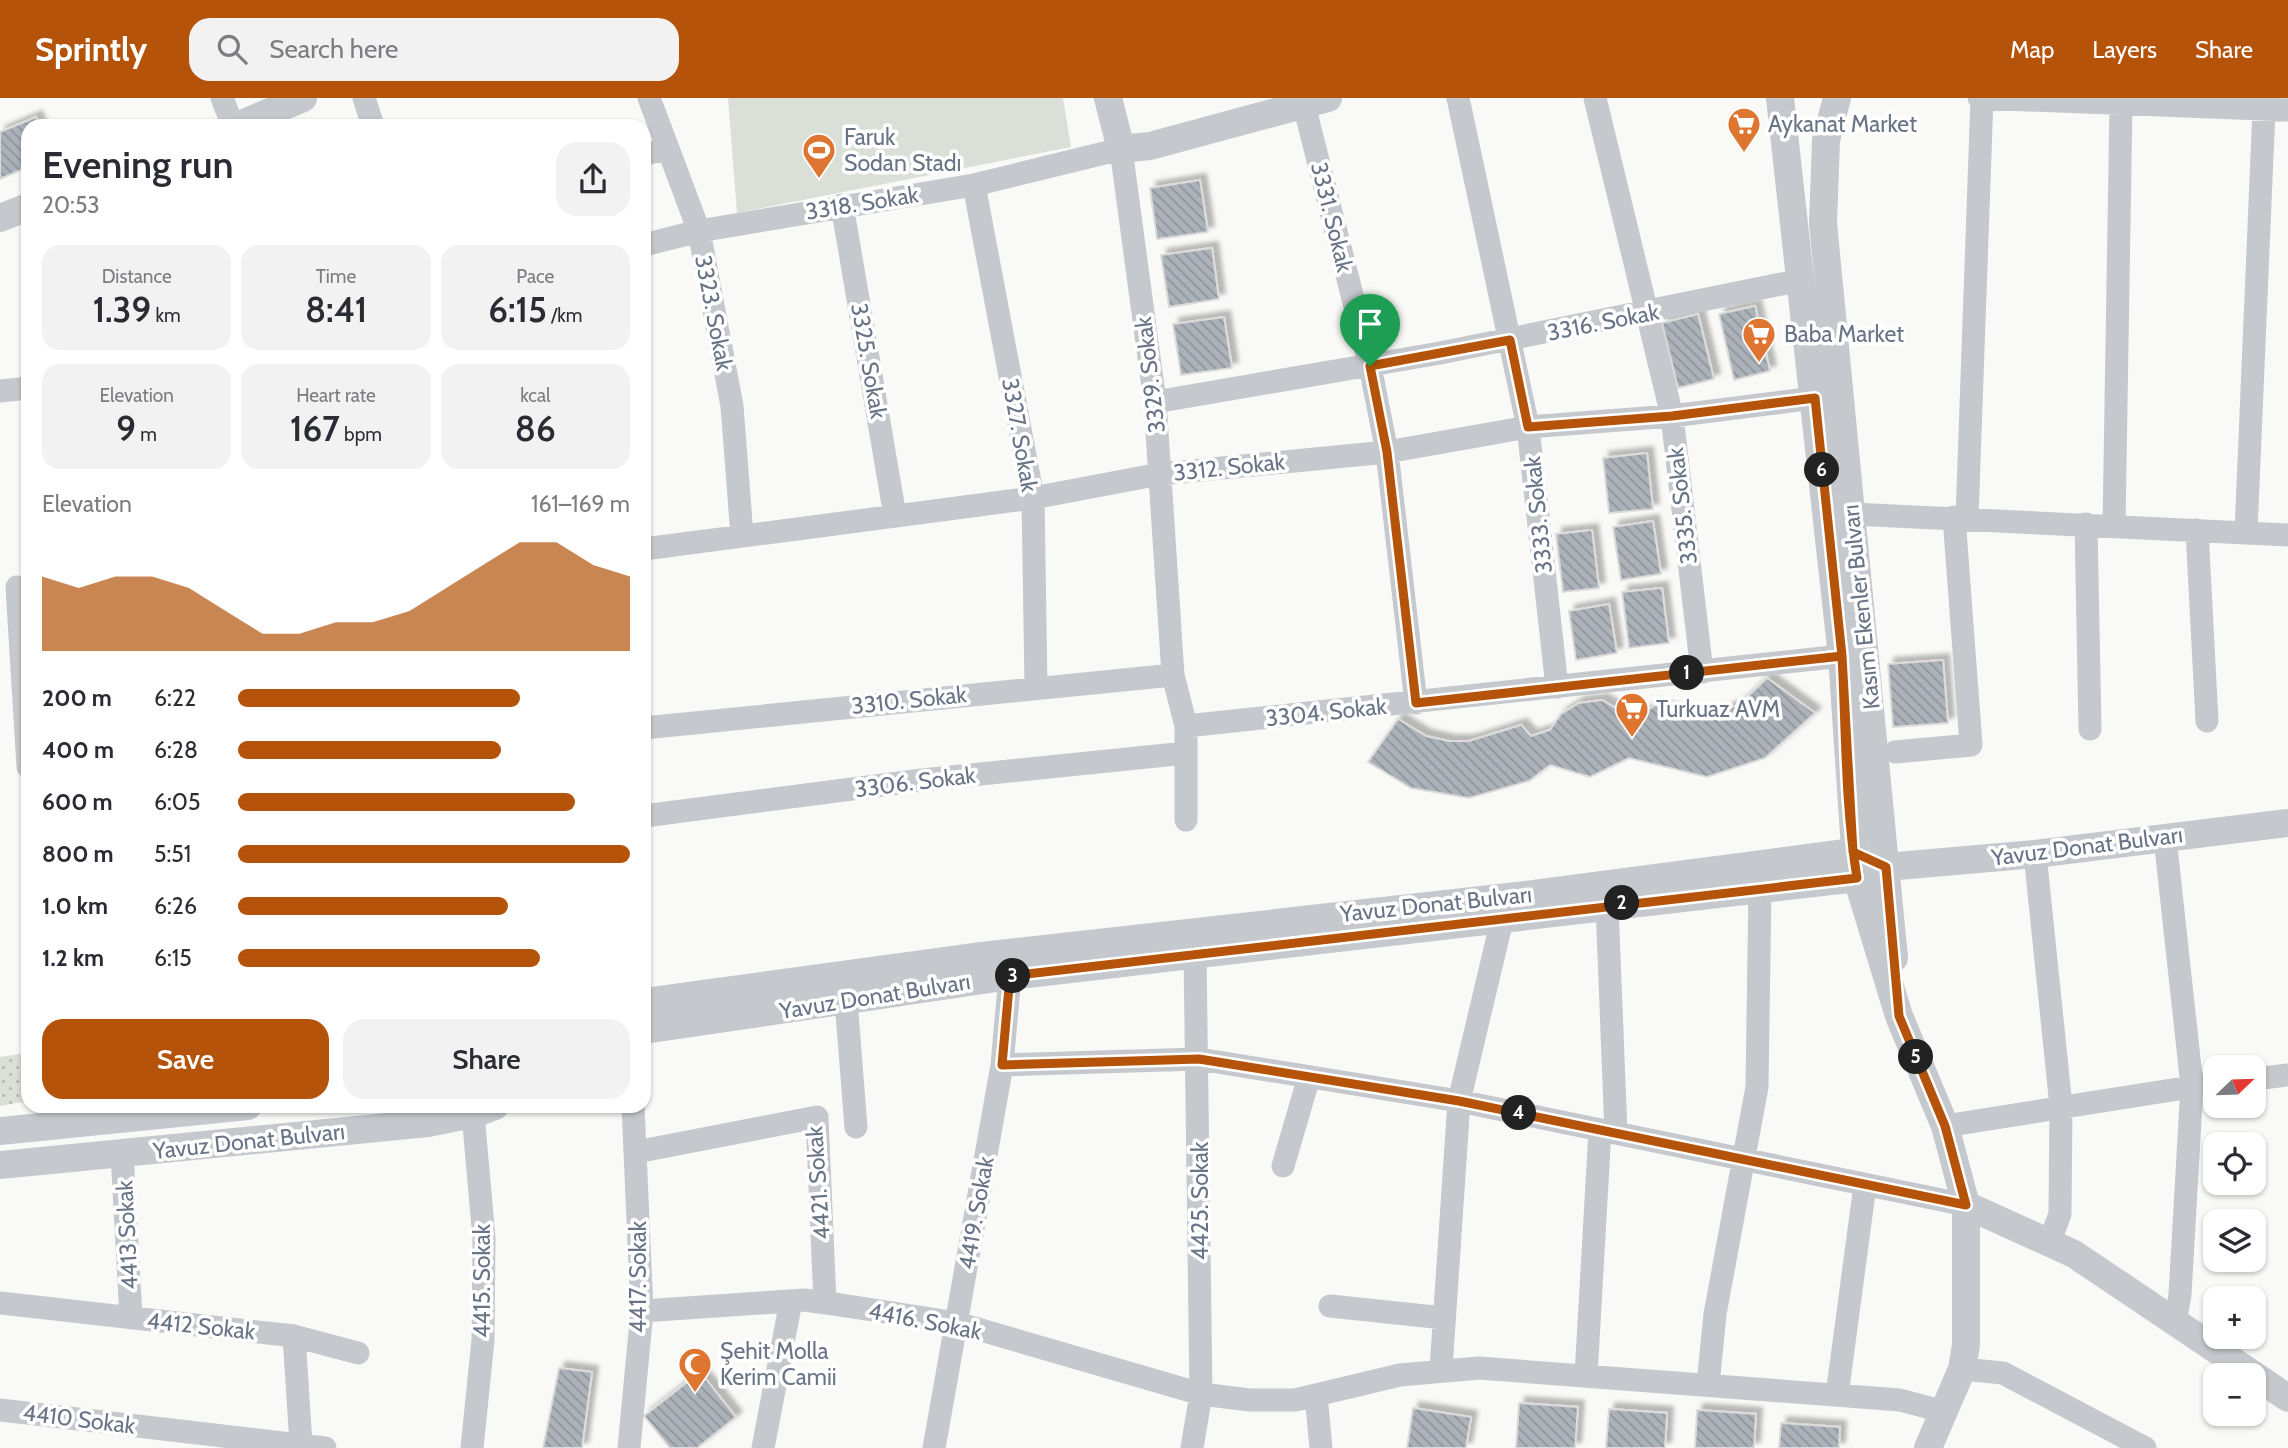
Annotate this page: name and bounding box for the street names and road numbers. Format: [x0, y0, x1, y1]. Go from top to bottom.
street label: 3331. Sokak [1305, 159, 1359, 276]
street label: 3318. Sokak [804, 180, 921, 226]
street label: 3323. Sokak [689, 253, 739, 374]
street label: 3316. Sokak [1545, 297, 1662, 347]
street label: 3325. Sokak [845, 301, 893, 422]
street label: 3329. Sokak [1129, 315, 1171, 435]
street label: 3327. Sokak [996, 376, 1044, 495]
street label: 3335. Sokak [1661, 445, 1703, 566]
street label: 3312. Sokak [1172, 447, 1287, 487]
street label: 3333. Sokak [1518, 455, 1558, 575]
street label: Kasım Ekenler Bulvarı [1836, 503, 1886, 711]
street label: 3310. Sokak [850, 680, 969, 720]
street label: 3304. Sokak [1264, 692, 1389, 732]
street label: 3306. Sokak [853, 761, 978, 803]
street label: Yavuz Donat Bulvarı [1989, 820, 2184, 872]
street label: Yavuz Donat Bulvarı [1338, 880, 1533, 928]
street label: Yavuz Donat Bulvarı [777, 967, 972, 1025]
street label: Yavuz Donat Bulvarı [151, 1117, 346, 1165]
street label: 4421. Sokak [800, 1125, 836, 1241]
street label: 4425. Sokak [1186, 1141, 1214, 1260]
street label: 4419. Sokak [952, 1154, 1000, 1272]
street label: 4413 Sokak [110, 1179, 144, 1290]
street label: 4417. Sokak [624, 1220, 652, 1333]
street label: 4415. Sokak [468, 1223, 496, 1338]
street label: 4416. Sokak [866, 1296, 985, 1346]
street label: 4412 Sokak [145, 1306, 257, 1346]
street label: 4410 Sokak [21, 1398, 137, 1440]

